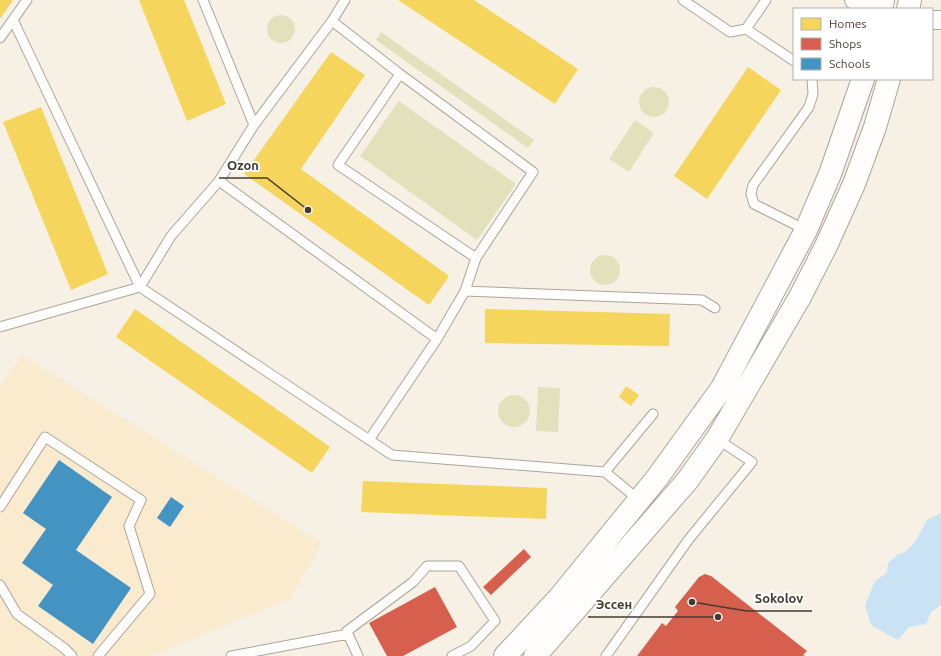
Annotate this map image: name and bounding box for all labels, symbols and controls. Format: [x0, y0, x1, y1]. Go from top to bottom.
legend [793, 8, 933, 80]
text: Homes [829, 17, 867, 30]
text: Shops [829, 37, 861, 50]
text: Schools [829, 57, 870, 70]
callout: Ozon [219, 153, 267, 178]
text: Ozon [227, 158, 259, 172]
callout: Sokolov [747, 586, 812, 611]
text: Sokolov [755, 591, 803, 605]
callout: Эссен [588, 592, 640, 617]
text: Эссен [596, 597, 632, 611]

